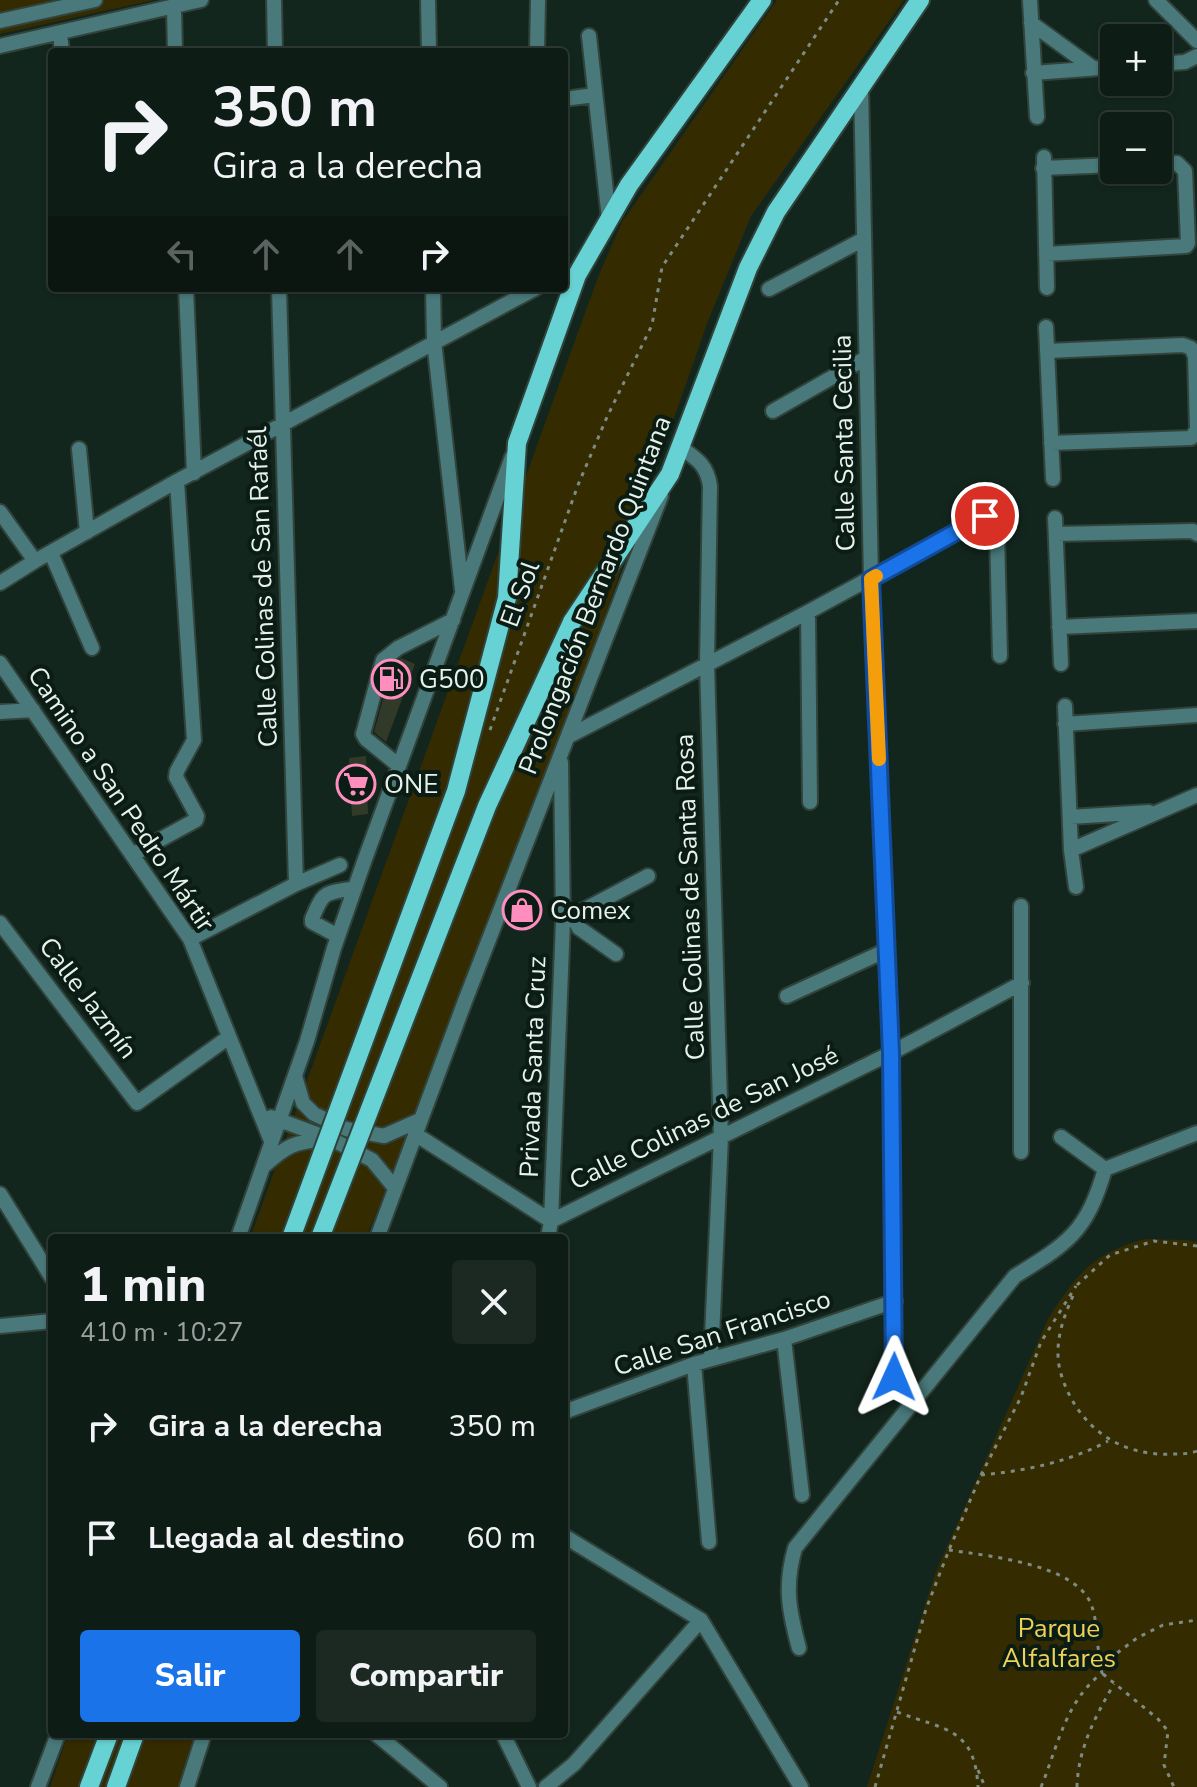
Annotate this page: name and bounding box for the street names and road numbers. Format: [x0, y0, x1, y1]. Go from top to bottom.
street label: Calle Santa Cecilia [825, 334, 863, 552]
street label: Prolongación Bernardo Quintana [510, 411, 680, 779]
street label: Calle Colinas de San Rafaél [240, 426, 286, 748]
street label: El Sol [492, 556, 548, 632]
street label: Camino a San Pedro Mártir [19, 660, 223, 939]
street label: Calle Colinas de Santa Rosa [667, 733, 713, 1061]
street label: Calle Jazmín [31, 930, 145, 1066]
street label: Privada Santa Cruz [512, 956, 554, 1178]
street label: Calle Colinas de San José [564, 1038, 844, 1198]
street label: Calle San Francisco [609, 1281, 835, 1385]

